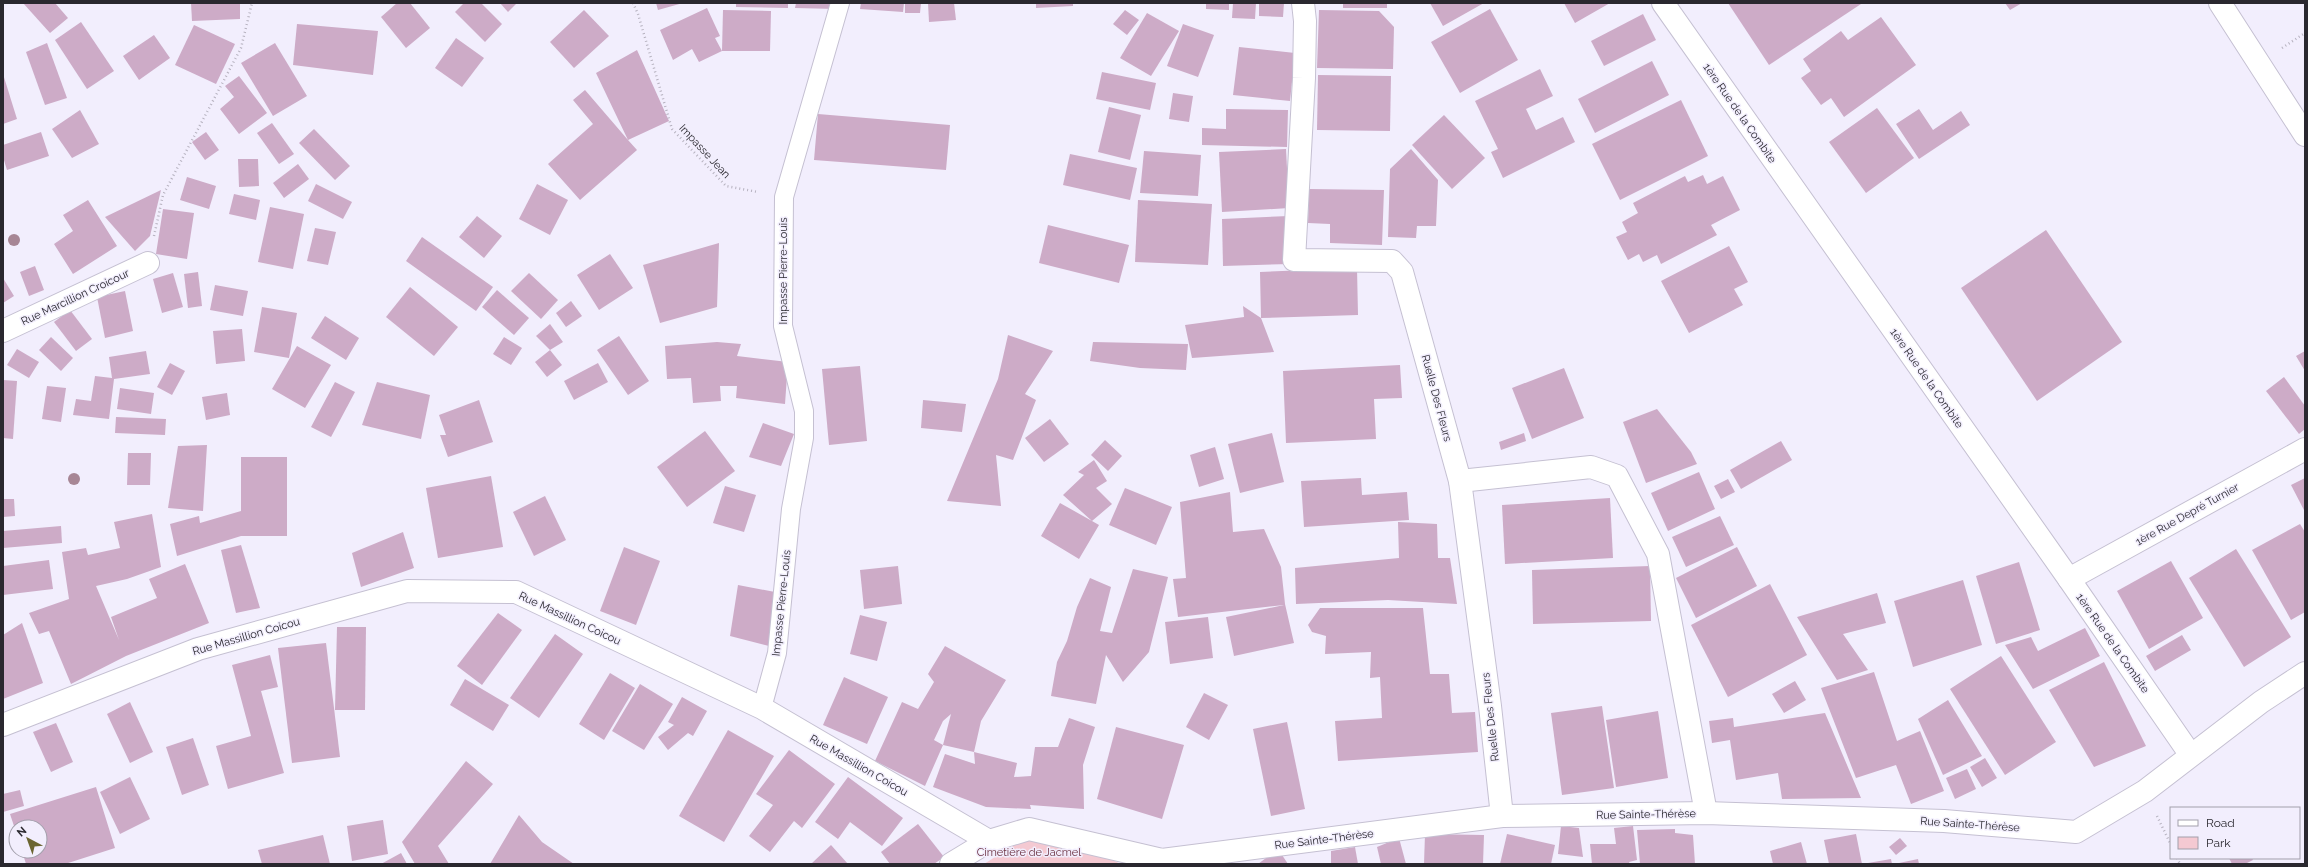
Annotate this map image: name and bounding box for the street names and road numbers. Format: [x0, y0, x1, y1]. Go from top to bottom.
street label: 1ère Rue de la Combite [1700, 61, 1779, 166]
street label: Impasse Jean [676, 122, 733, 181]
street label: Impasse Pierre-Louis [777, 218, 790, 324]
street label: Rue Marcillion Croicour [19, 267, 131, 328]
street label: 1ère Rue de la Combite [1887, 326, 1966, 431]
street label: Ruelle Des Fleurs [1419, 353, 1454, 443]
street label: 1ère Rue Depré Turnier [2133, 481, 2241, 548]
street label: Impasse Pierre-Louis [769, 549, 794, 657]
street label: Rue Massillion Coicou [517, 589, 623, 648]
street label: 1ère Rue de la Combite [2073, 591, 2152, 696]
street label: Rue Massillion Coicou [191, 615, 301, 658]
street label: Ruelle Des Fleurs [1479, 672, 1502, 762]
street label: Rue Massillion Coicou [807, 732, 910, 799]
street label: Rue Sainte-Thérèse [1596, 807, 1697, 822]
street label: Rue Sainte-Thérèse [1920, 815, 2021, 835]
street label: Rue Sainte-Thérèse [1274, 827, 1375, 852]

